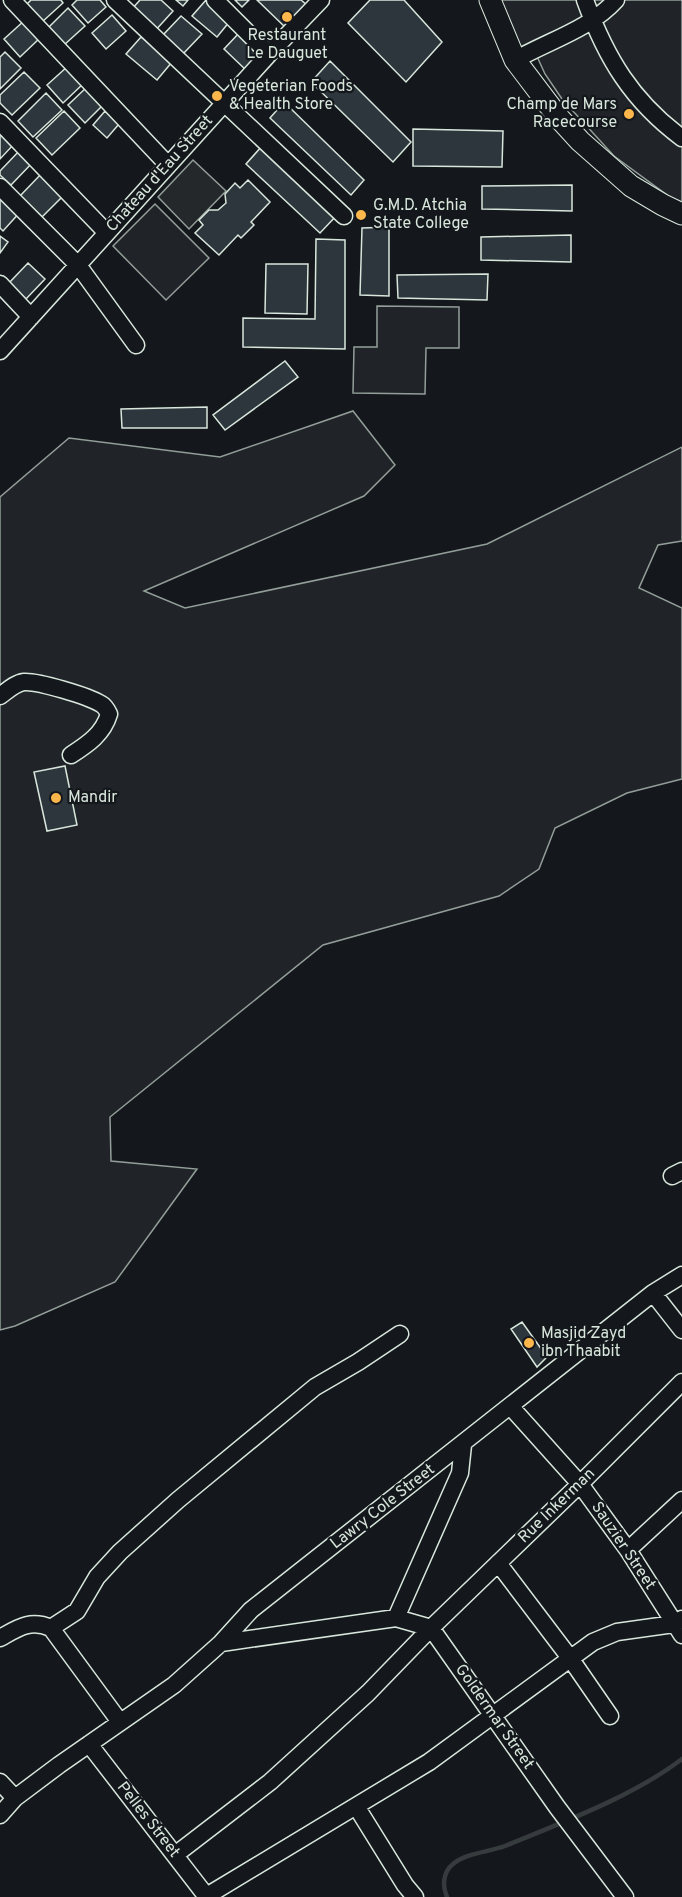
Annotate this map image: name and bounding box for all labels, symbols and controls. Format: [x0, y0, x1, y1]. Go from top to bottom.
marker: Restaurant Le Dauguet [280, 10, 294, 24]
place label: Restaurant Le Dauguet [246, 26, 328, 64]
place label: Vegeterian Foods & Health Store [229, 77, 353, 115]
marker: Vegeterian Foods & Health Store [210, 89, 224, 103]
place label: Champ de Mars Racecourse [506, 95, 617, 133]
marker: Champ de Mars Racecourse [622, 107, 636, 121]
street label: Chateau d'Eau Street [102, 111, 218, 237]
place label: G.M.D. Atchia State College [373, 196, 469, 234]
marker: G.M.D. Atchia State College [354, 208, 368, 222]
place label: Mandir [68, 788, 118, 808]
marker: Mandir [49, 791, 63, 805]
place label: Masjid Zayd ibn Thaabit [541, 1324, 626, 1362]
marker: Masjid Zayd ibn Thaabit [522, 1336, 536, 1350]
street label: Lawry Cole Street [327, 1460, 439, 1554]
street label: Rue Inkerman [514, 1464, 600, 1548]
street label: Sauzier Street [586, 1498, 660, 1594]
street label: Goldermar Street [450, 1660, 538, 1774]
street label: Pelles Street [112, 1778, 184, 1862]

